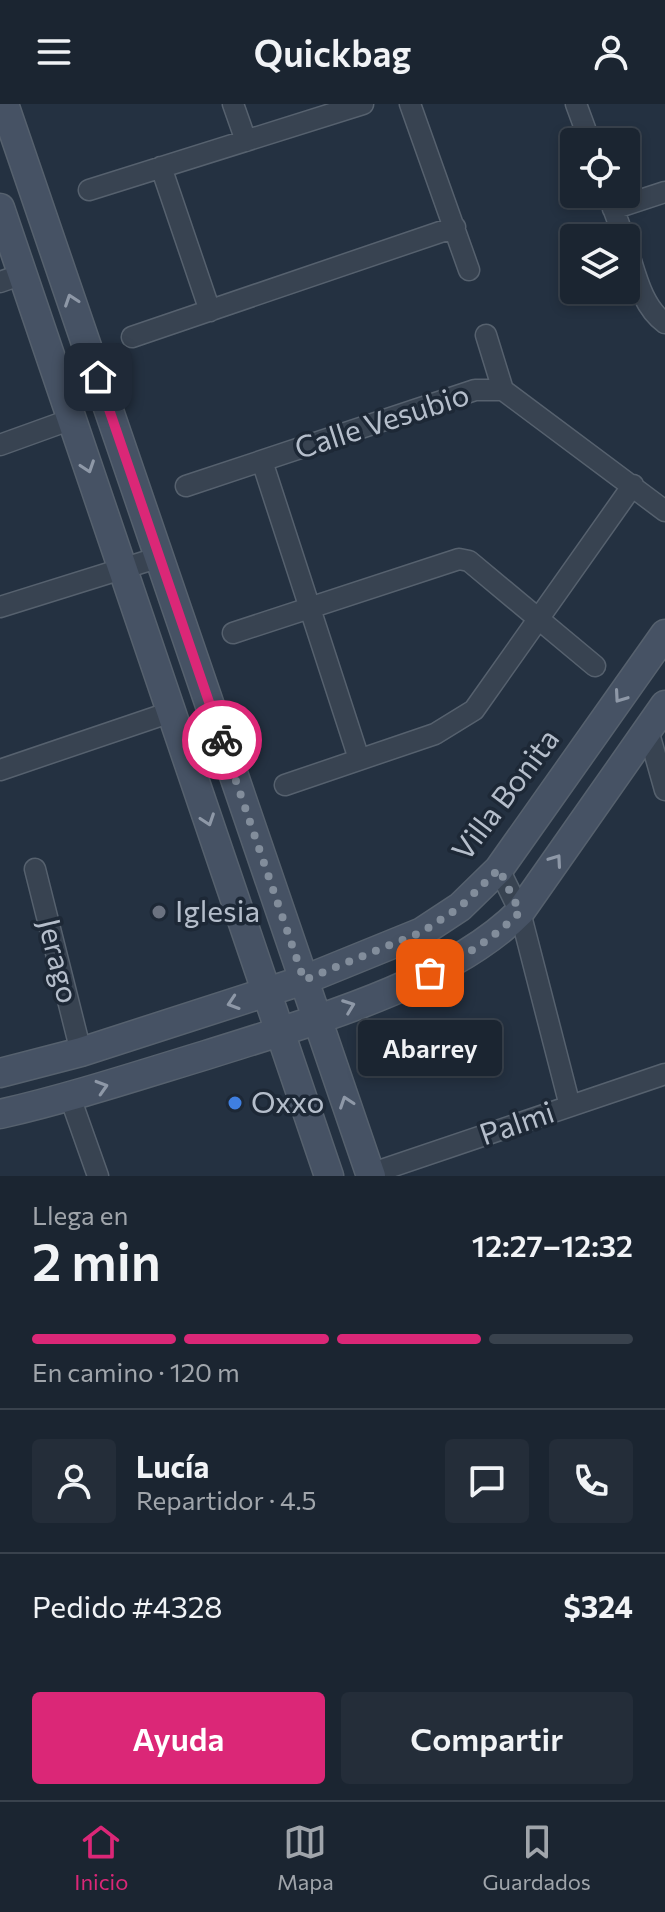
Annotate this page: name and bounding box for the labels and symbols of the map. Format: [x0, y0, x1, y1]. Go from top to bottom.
one-way arrow [65, 293, 81, 307]
pin [64, 343, 132, 411]
street label: Calle Vesubio [289, 374, 473, 465]
one-way arrow [79, 460, 95, 474]
one-way arrow [615, 689, 630, 703]
courier [182, 700, 262, 780]
street label: Villa Bonita [443, 720, 565, 867]
one-way arrow [198, 812, 214, 826]
one-way arrow [546, 855, 561, 869]
place label: Iglesia [175, 891, 260, 928]
marker: Iglesia [150, 903, 168, 921]
street label: Jerago [32, 914, 89, 1007]
pin [396, 939, 464, 1007]
one-way arrow [227, 994, 240, 1010]
one-way arrow [341, 999, 355, 1016]
callout: Abarrey [358, 1021, 502, 1077]
one-way arrow [95, 1080, 109, 1096]
place label: Oxxo [251, 1082, 324, 1119]
street label: Palmi [474, 1092, 558, 1152]
marker: Oxxo [226, 1094, 244, 1112]
one-way arrow [339, 1096, 355, 1110]

